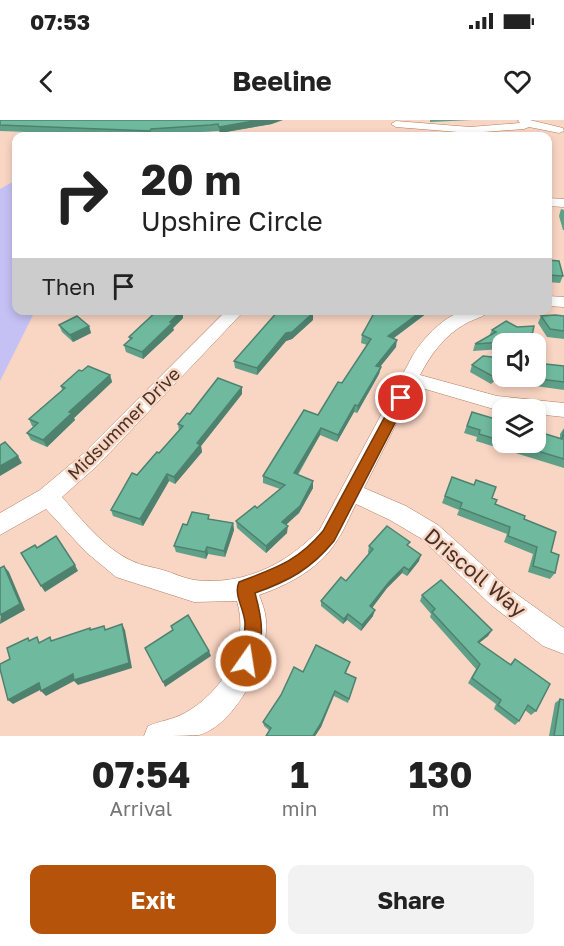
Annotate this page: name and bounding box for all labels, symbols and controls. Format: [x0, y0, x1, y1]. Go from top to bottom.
text: 07:53 [30, 8, 90, 35]
icon: back [30, 65, 63, 98]
text: Beeline [232, 65, 332, 97]
icon: heart [501, 65, 534, 98]
text: 20 m [141, 154, 241, 204]
icon: right [42, 156, 120, 234]
text: Upshire Circle [141, 205, 323, 237]
icon: arrive [107, 270, 140, 303]
text: Then [42, 273, 95, 300]
map controls [492, 333, 546, 453]
button: sound [492, 333, 546, 387]
street label: Midsummer Drive [62, 362, 184, 484]
pin [375, 372, 426, 423]
icon: arrive [384, 381, 417, 414]
button: layers [492, 399, 546, 453]
street label: Driscoll Way [419, 522, 532, 622]
position arrow [214, 629, 278, 693]
text: 07:54 [91, 753, 190, 796]
text: 1 [290, 753, 309, 796]
text: 130 [409, 753, 473, 796]
text: Arrival [110, 796, 172, 820]
text: min [282, 796, 317, 820]
text: m [432, 796, 449, 820]
button: Exit [30, 865, 276, 934]
button: Share [288, 865, 534, 934]

